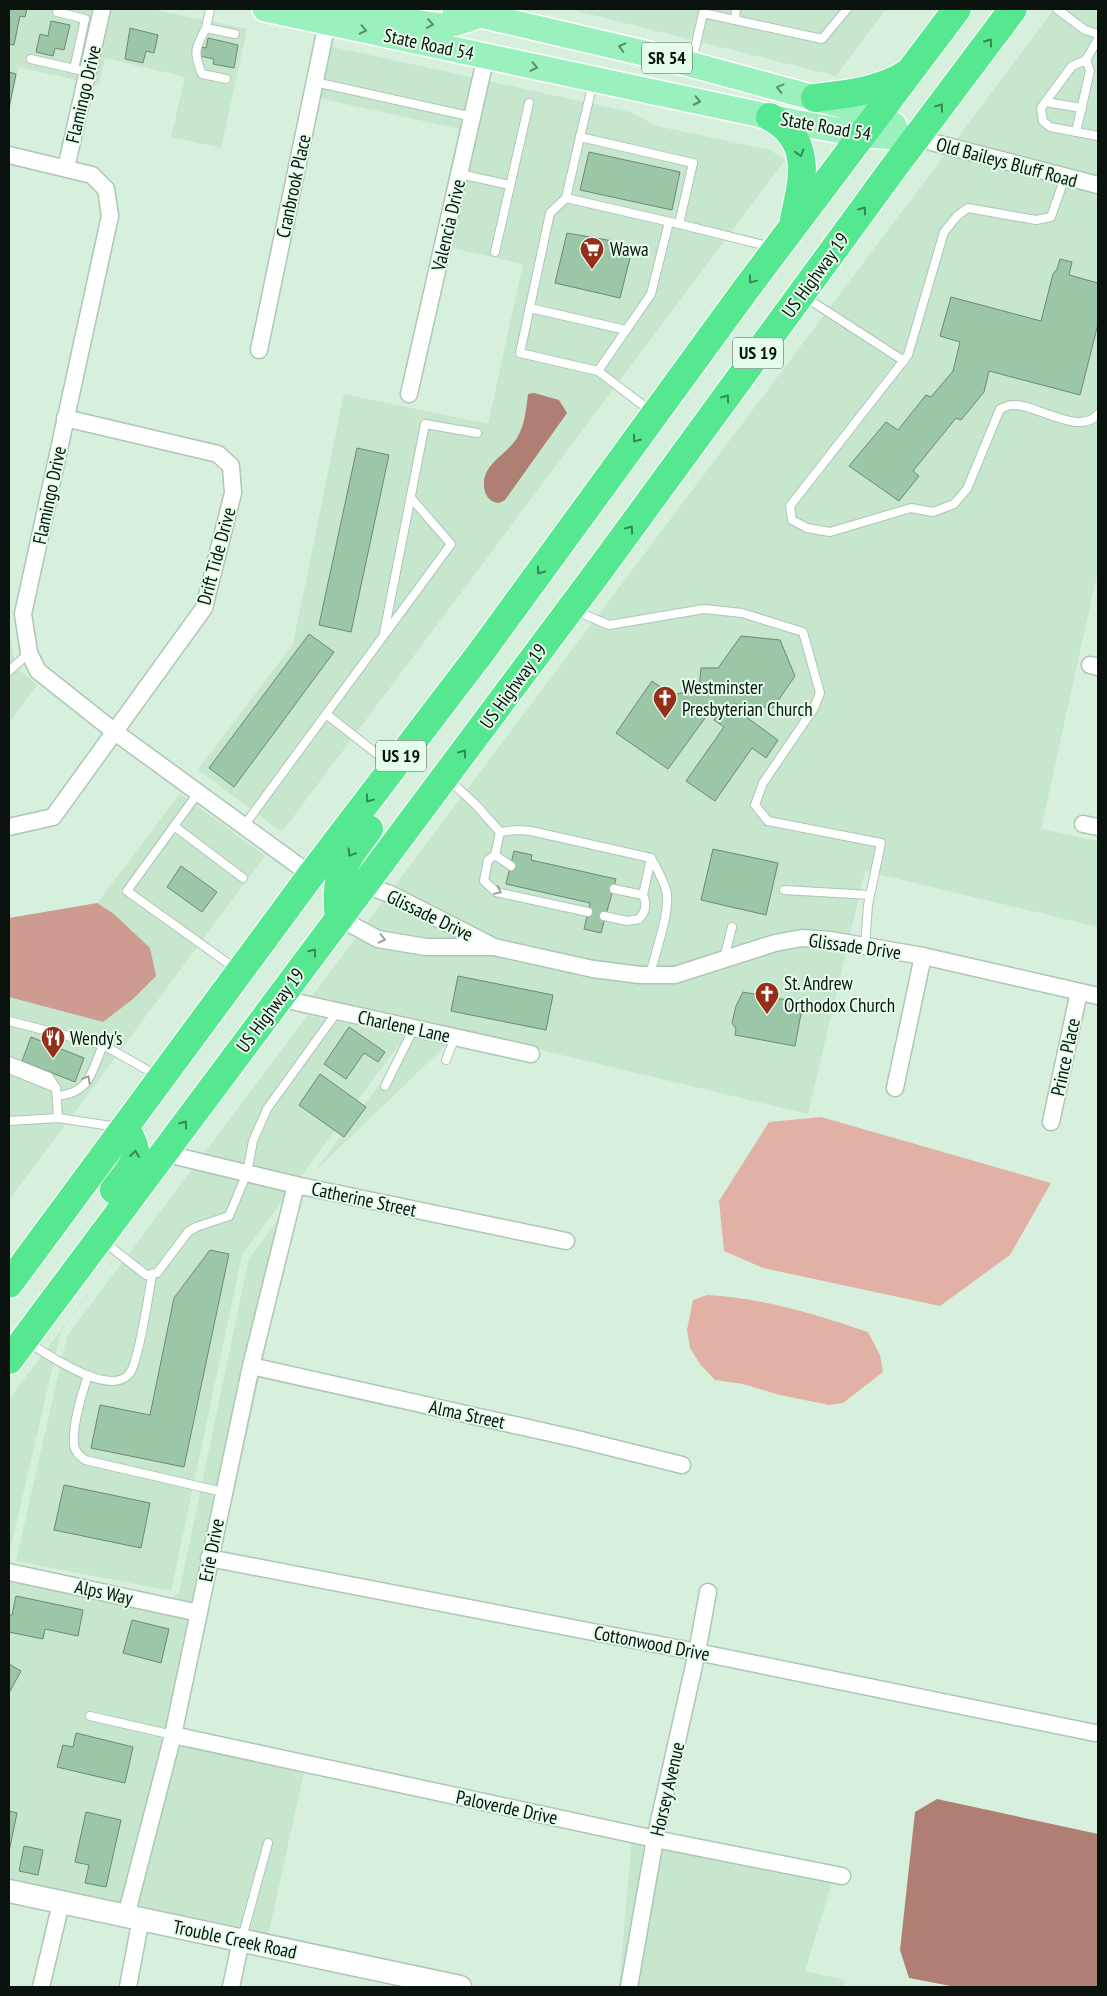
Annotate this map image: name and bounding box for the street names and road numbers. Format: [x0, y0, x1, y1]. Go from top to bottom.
street label: State Road 54 [382, 23, 477, 65]
road number: SR 54 [642, 42, 692, 74]
street label: Flamingo Drive [60, 43, 106, 145]
street label: State Road 54 [779, 106, 874, 146]
street label: Cranbrook Place [270, 132, 316, 240]
street label: Old Baileys Bluff Road [934, 132, 1080, 192]
street label: Valencia Drive [426, 177, 470, 274]
street label: US Highway 19 [776, 228, 854, 322]
road number: US 19 [733, 338, 783, 368]
street label: Flamingo Drive [27, 444, 71, 546]
street label: Drift Tide Drive [191, 504, 241, 607]
street label: US Highway 19 [474, 639, 552, 733]
road number: US 19 [376, 740, 426, 771]
street label: Glissade Drive [383, 884, 477, 946]
street label: Glissade Drive [807, 928, 903, 964]
street label: US Highway 19 [230, 963, 310, 1057]
street label: Charlene Lane [356, 1005, 453, 1048]
street label: Prince Place [1045, 1016, 1085, 1098]
street label: Catherine Street [309, 1176, 419, 1222]
street label: Alma Street [427, 1394, 508, 1434]
street label: Erie Drive [193, 1516, 229, 1584]
street label: Alps Way [73, 1574, 136, 1610]
street label: Cottonwood Drive [592, 1620, 712, 1666]
street label: Horsey Avenue [645, 1740, 689, 1838]
street label: Paloverde Drive [454, 1785, 560, 1829]
street label: Trouble Creek Road [171, 1914, 299, 1964]

